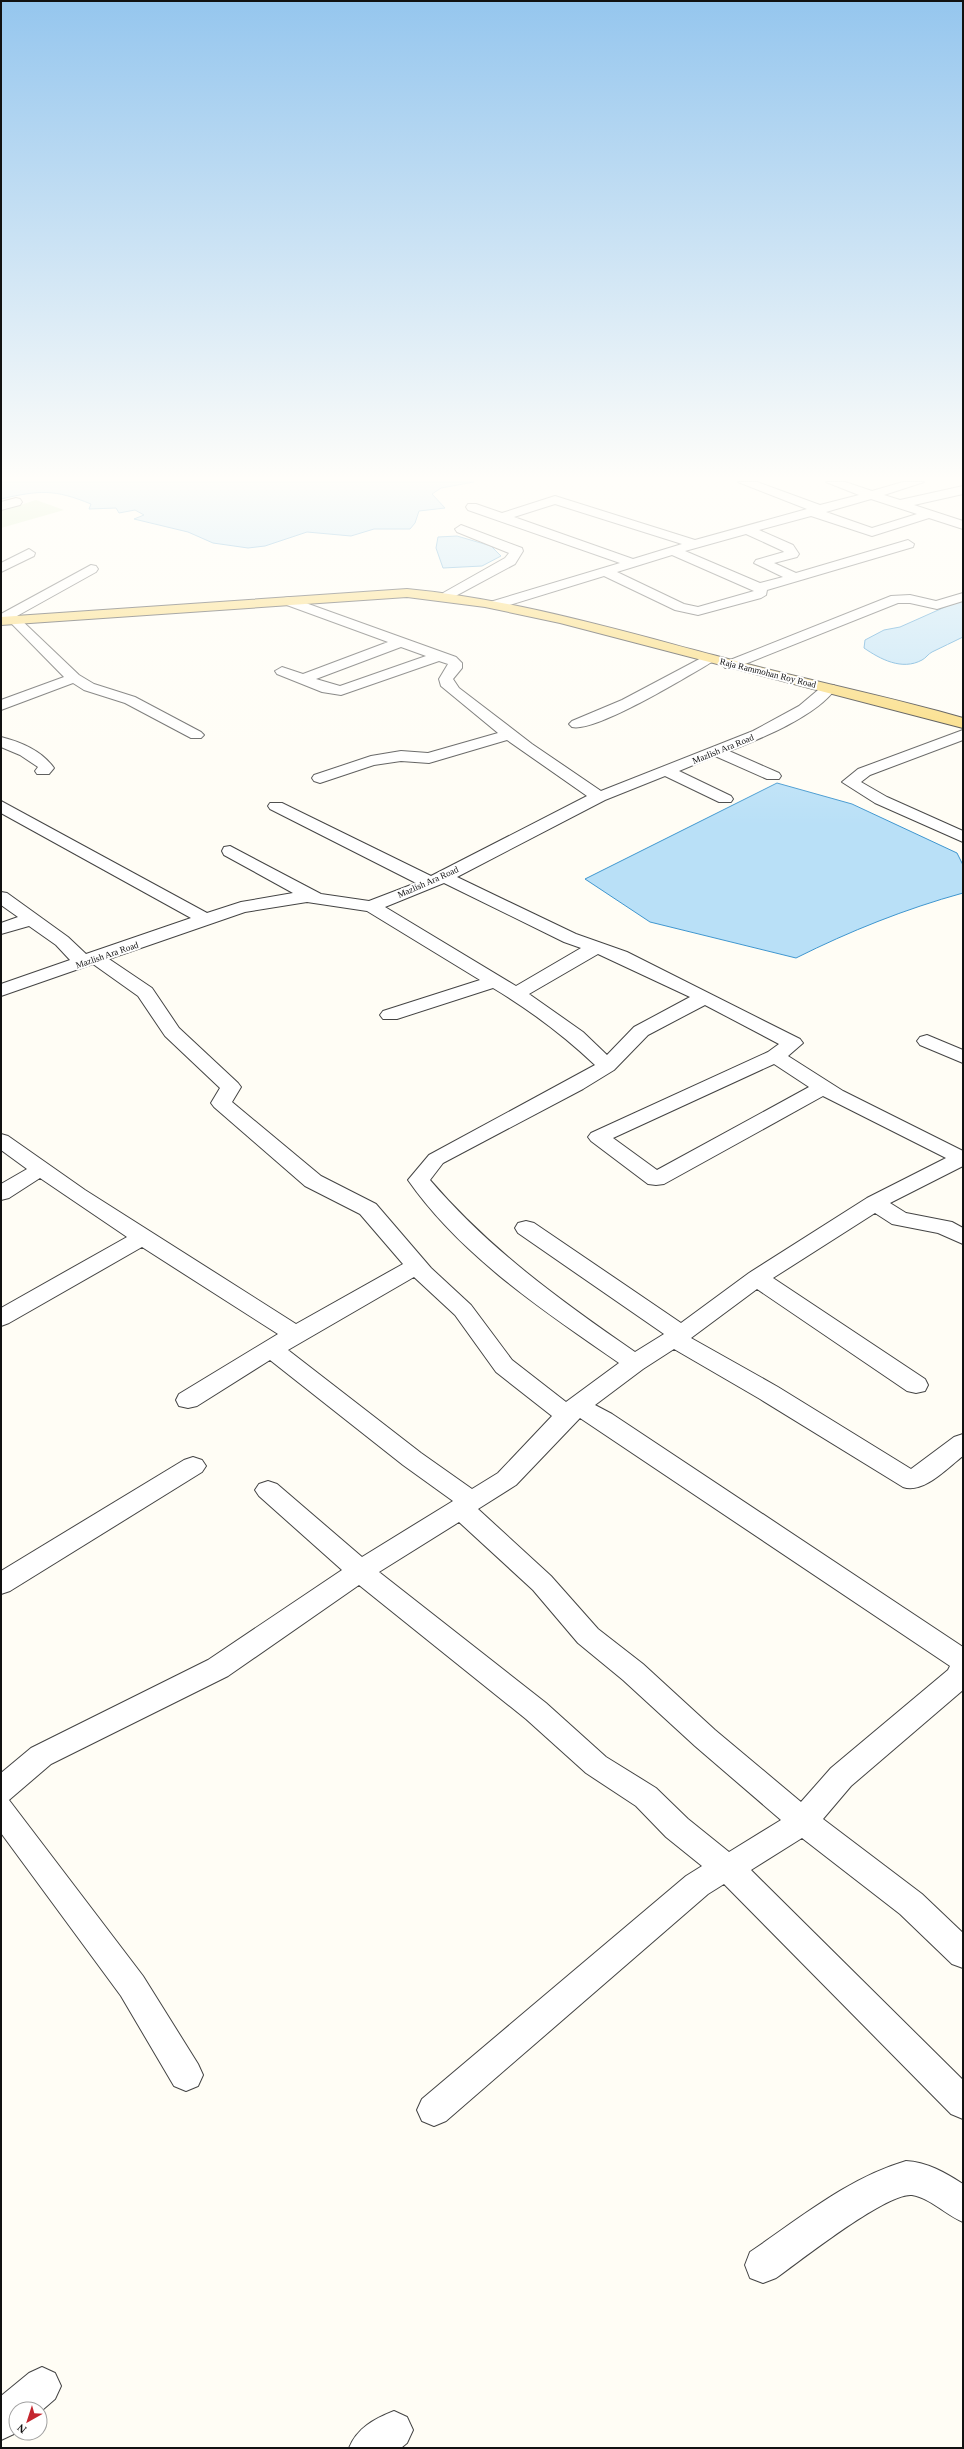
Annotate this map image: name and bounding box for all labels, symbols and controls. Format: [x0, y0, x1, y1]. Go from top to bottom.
street label: Raja Rammohan Roy Road [719, 656, 818, 690]
street label: Mazlish Ara Road [691, 732, 756, 766]
street label: Mazlish Ara Road [396, 864, 460, 900]
street label: Mazlish Ara Road [74, 939, 140, 970]
north arrow [8, 2401, 48, 2441]
text: N [15, 2422, 29, 2436]

